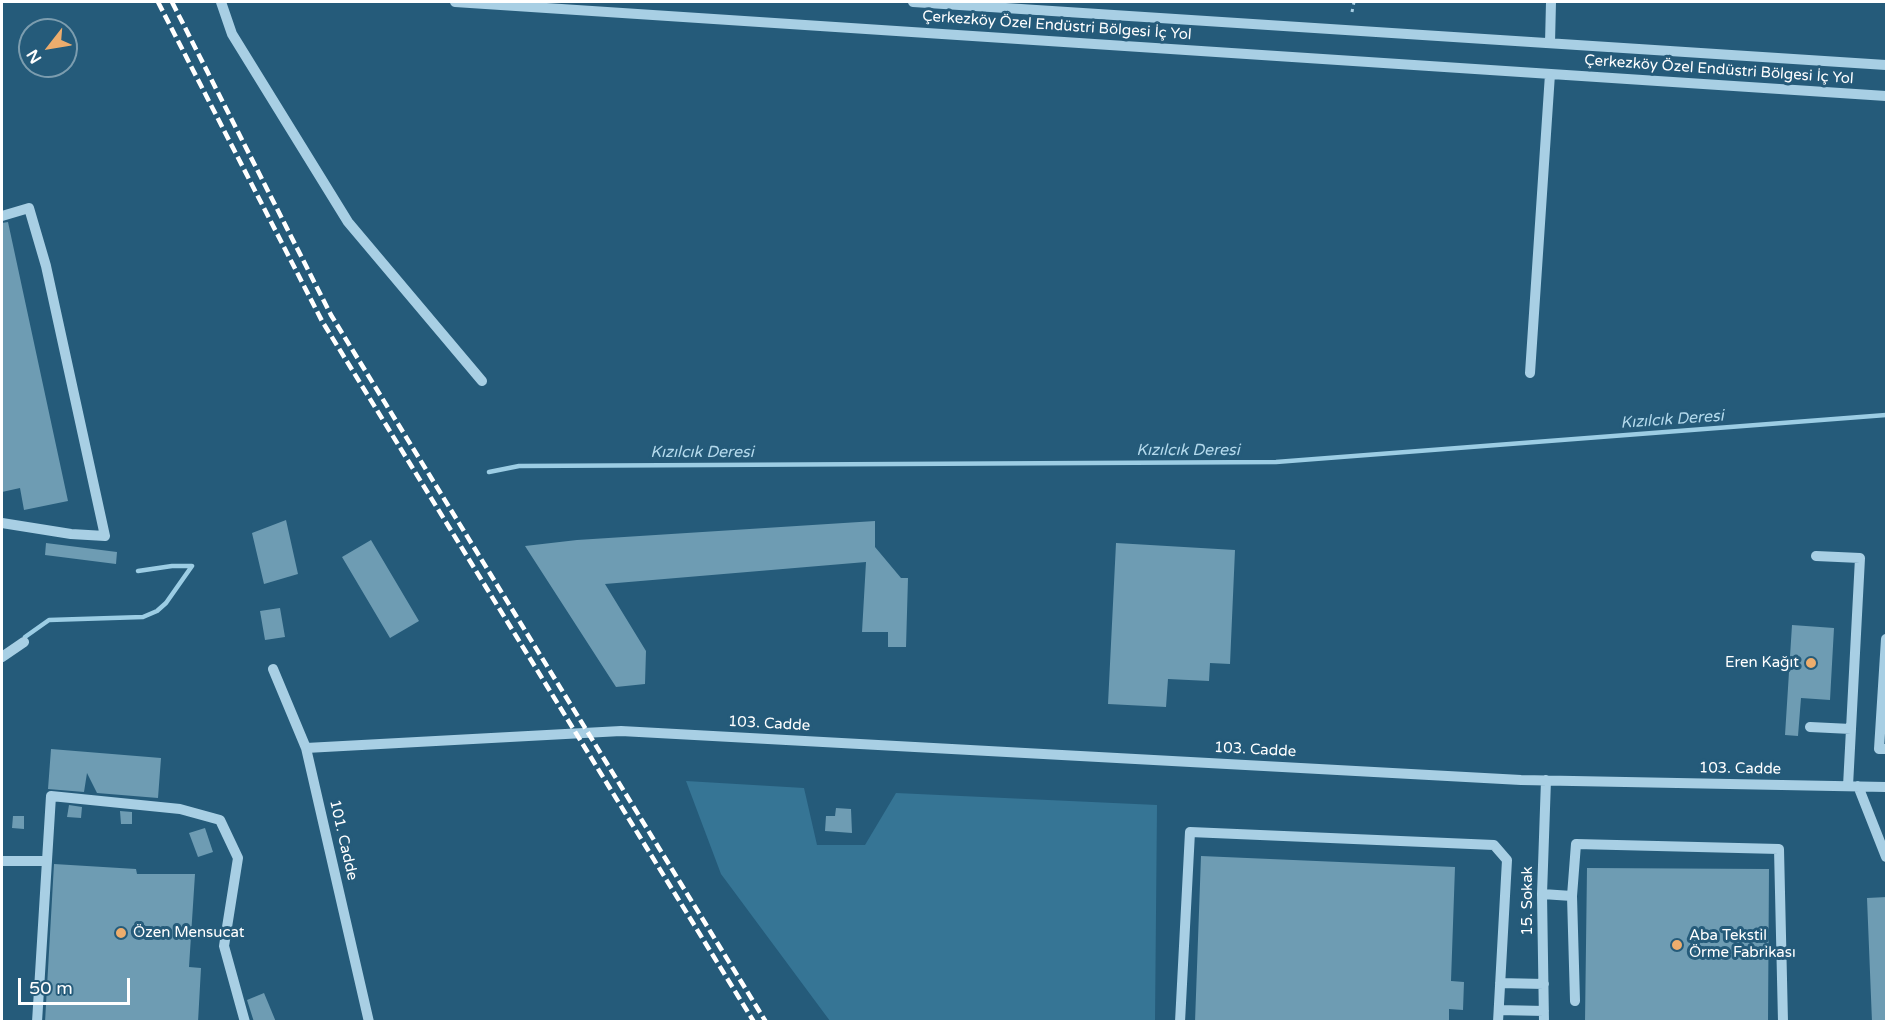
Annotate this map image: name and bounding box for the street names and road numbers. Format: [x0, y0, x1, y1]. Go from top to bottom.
street label: Çerkezköy Özel Endüstri Bölgesi İç Yol [922, 8, 1192, 44]
street label: Çerkezköy Özel Endüstri Bölgesi İç Yol [1584, 52, 1854, 88]
street label: 103. Cadde [727, 713, 811, 735]
street label: 103. Cadde [1213, 739, 1297, 761]
street label: 103. Cadde [1699, 759, 1781, 779]
street label: 101. Cadde [325, 798, 361, 882]
street label: 15. Sokak [1519, 866, 1537, 936]

